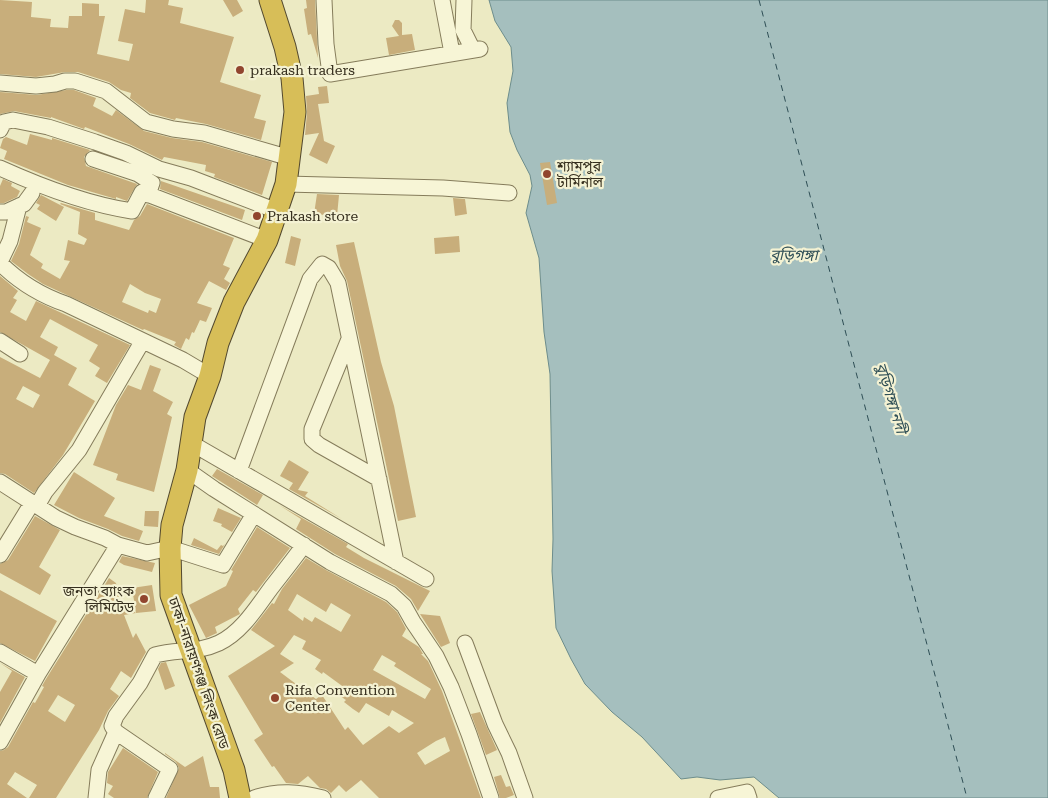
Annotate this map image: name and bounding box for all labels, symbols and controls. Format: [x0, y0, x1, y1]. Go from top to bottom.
place label: prakash traders [250, 62, 355, 78]
marker: prakash traders [234, 64, 246, 76]
place label: শ্যামপুর টার্মিনাল [556, 158, 604, 190]
marker: শ্যামপুর টার্মিনাল [541, 168, 553, 180]
place label: Prakash store [267, 208, 358, 224]
marker: Prakash store [251, 210, 263, 222]
water label: বুড়িগঙ্গা [770, 246, 821, 264]
water label: বুড়িগঙ্গা নদী [872, 361, 911, 438]
place label: জনতা ব্যাংক লিমিটেড [62, 583, 135, 615]
marker: জনতা ব্যাংক লিমিটেড [138, 593, 150, 605]
street label: ঢাকা-নারায়ণগঞ্জ লিংক রোড [165, 594, 233, 752]
place label: Rifa Convention Center [285, 682, 395, 714]
marker: Rifa Convention Center [269, 692, 281, 704]

